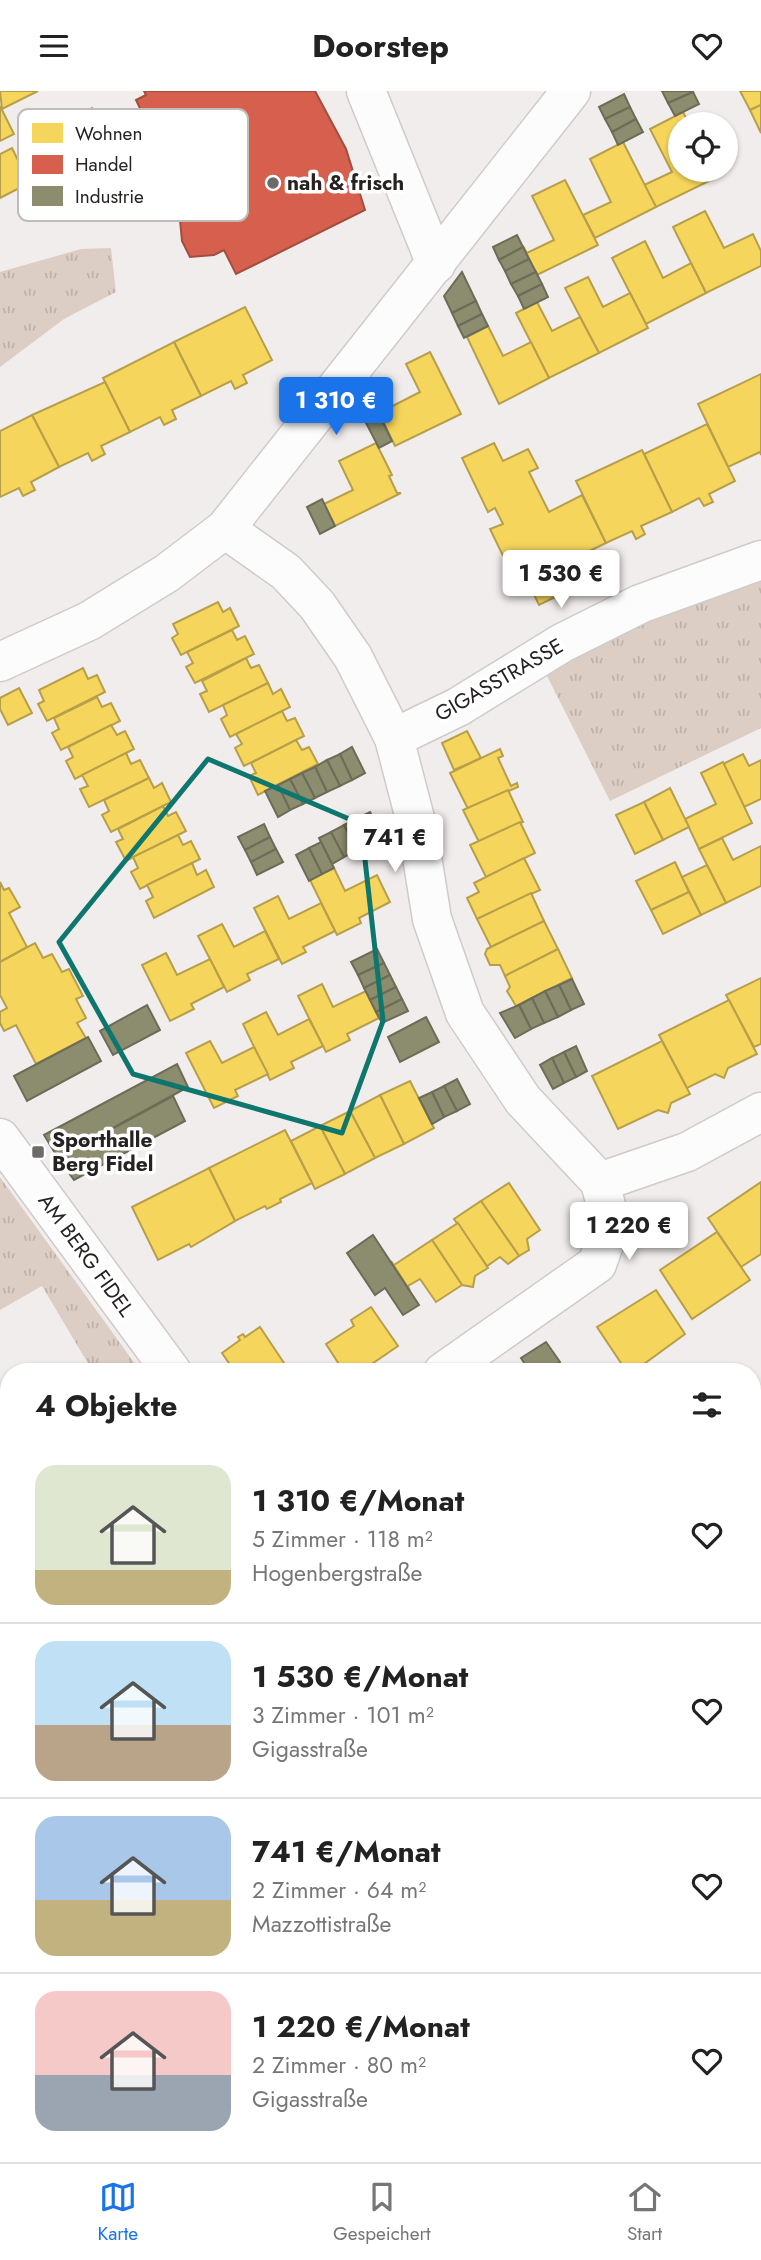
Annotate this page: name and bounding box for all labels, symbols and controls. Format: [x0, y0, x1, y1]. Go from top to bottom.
text: Doorstep [312, 23, 449, 69]
icon: menu [35, 27, 73, 65]
icon: heart [688, 27, 726, 65]
legend [18, 109, 248, 221]
map controls [668, 112, 738, 182]
button: locate [668, 112, 738, 182]
text: Wohnen [75, 120, 142, 147]
text: Handel [75, 151, 133, 178]
place label: nah & frisch [287, 168, 404, 198]
marker: nah & frisch [265, 175, 281, 191]
text: Industrie [75, 183, 144, 210]
pin: 1 310 € [271, 377, 401, 437]
text: 1 310 € [295, 383, 377, 417]
pin: 1 530 € [496, 551, 626, 610]
text: 1 530 € [519, 556, 603, 590]
street label: GIGASSTRASSE [429, 631, 569, 729]
pin: 741 € [346, 815, 444, 874]
text: 741 € [363, 820, 427, 854]
place label: Sporthalle Berg Fidel [52, 1125, 153, 1179]
marker: Sporthalle Berg Fidel [30, 1144, 46, 1160]
street label: AM BERG FIDEL [31, 1187, 141, 1323]
pin: 1 220 € [564, 1203, 694, 1262]
text: 1 220 € [586, 1208, 672, 1242]
text: 4 Objekte [35, 1384, 177, 1427]
icon: filters [688, 1386, 726, 1424]
text: 1 310 €/Monat [252, 1479, 464, 1522]
icon: home [91, 1493, 175, 1577]
icon: heart [688, 1516, 726, 1554]
text: 5 Zimmer · 118 m² [252, 1522, 433, 1556]
text: Hogenbergstraße [252, 1556, 422, 1590]
text: 1 530 €/Monat [252, 1655, 468, 1698]
icon: home [91, 1669, 175, 1753]
icon: heart [688, 1692, 726, 1730]
text: 3 Zimmer · 101 m² [252, 1698, 434, 1732]
text: Gigasstraße [252, 1732, 368, 1766]
text: 741 €/Monat [252, 1830, 441, 1873]
icon: home [91, 1844, 175, 1928]
icon: heart [688, 1867, 726, 1905]
text: 2 Zimmer · 64 m² [252, 1873, 426, 1907]
text: Mazzottistraße [252, 1907, 391, 1941]
text: 1 220 €/Monat [252, 2005, 470, 2048]
icon: home [91, 2019, 175, 2103]
icon: heart [688, 2042, 726, 2080]
text: 2 Zimmer · 80 m² [252, 2048, 426, 2082]
text: Gigasstraße [252, 2082, 368, 2116]
tab: Karte [97, 2178, 138, 2247]
tab: Gespeichert [333, 2178, 431, 2247]
tab: Start [626, 2178, 664, 2247]

